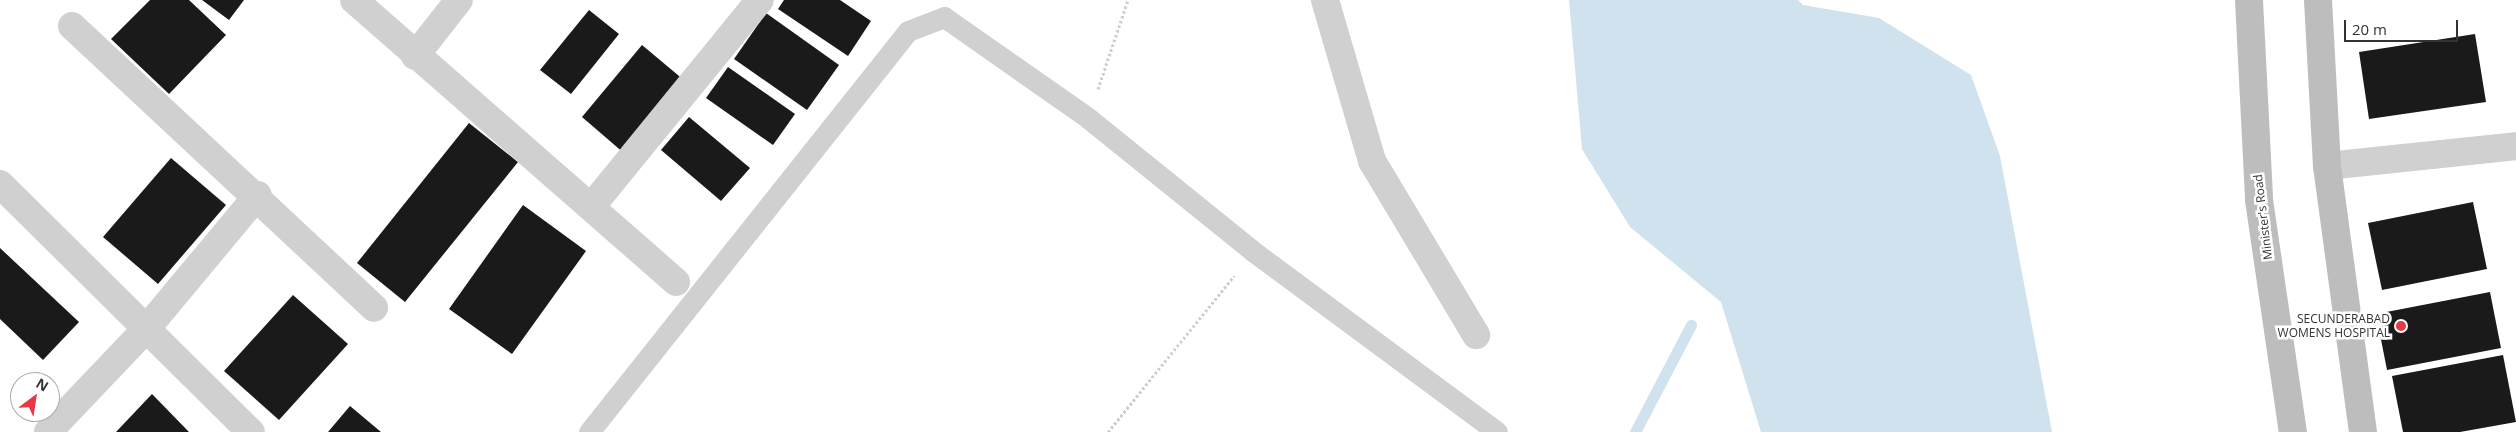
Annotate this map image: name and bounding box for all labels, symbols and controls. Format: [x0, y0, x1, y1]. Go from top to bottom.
scale bar [2346, 10, 2460, 42]
text: 20 m [2352, 19, 2387, 39]
street label: Minister's Road [2251, 173, 2275, 261]
place label: SECUNDERABAD WOMENS HOSPITAL [2278, 312, 2390, 340]
marker: SECUNDERABAD WOMENS HOSPITAL [2394, 319, 2408, 333]
north arrow [10, 372, 60, 422]
text: N [33, 373, 52, 396]

